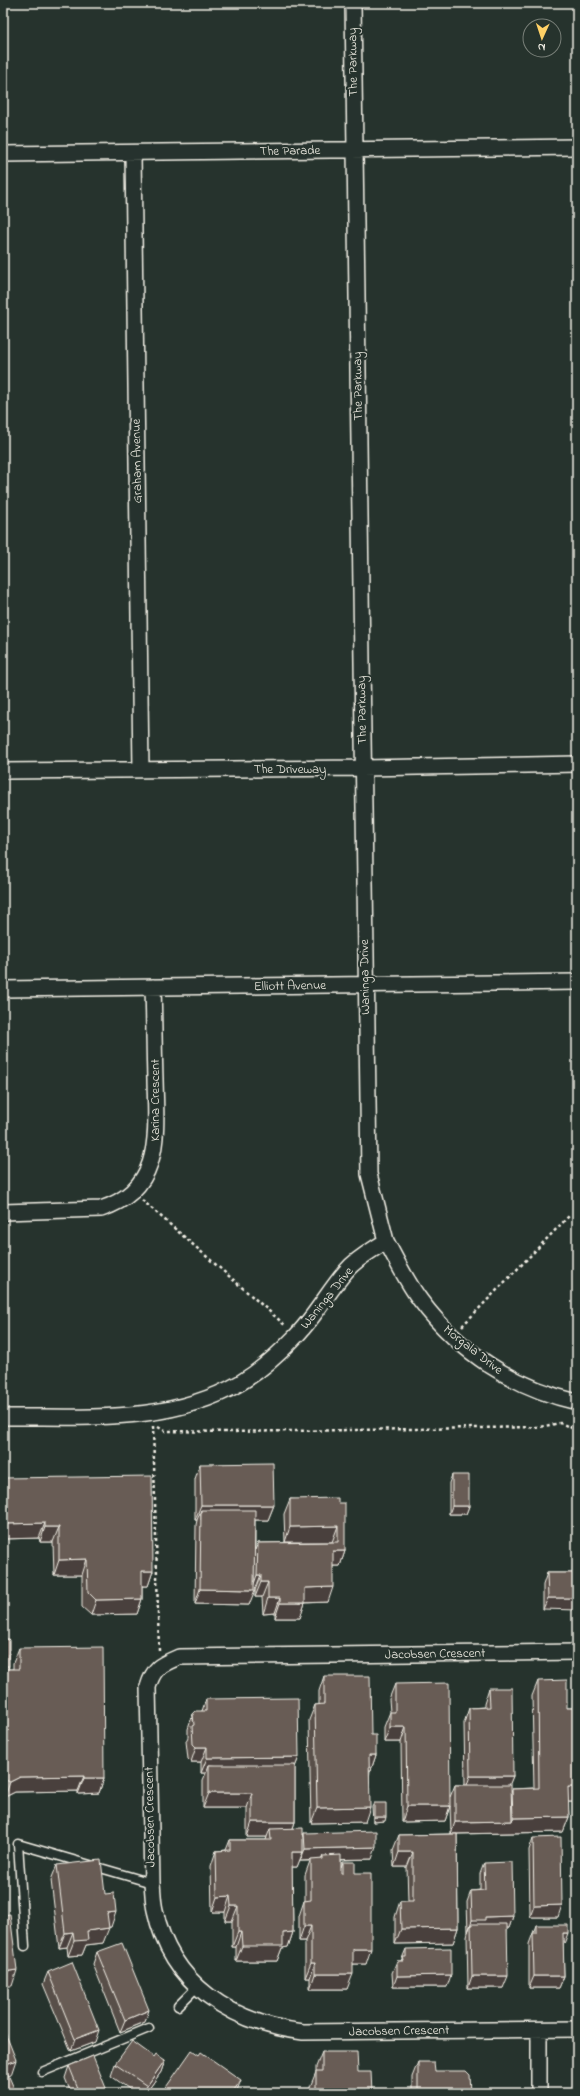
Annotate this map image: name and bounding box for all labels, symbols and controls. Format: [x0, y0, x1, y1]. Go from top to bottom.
north arrow [522, 18, 562, 58]
street label: The Parkway [343, 27, 364, 97]
text: N [537, 39, 546, 55]
street label: The Parade [260, 141, 321, 161]
street label: The Parkway [348, 351, 369, 421]
street label: Graham Avenue [127, 418, 147, 503]
street label: The Parkway [352, 675, 373, 745]
street label: The Driveway [254, 760, 326, 780]
street label: Waninga Drive [355, 939, 376, 1015]
street label: Elliott Avenue [254, 976, 326, 996]
street label: Karina Crescent [146, 1058, 165, 1141]
street label: Waninga Drive [296, 1263, 359, 1334]
street label: Morgala Drive [438, 1321, 507, 1380]
street label: Jacobsen Crescent [385, 1644, 486, 1664]
street label: Jacobsen Crescent [140, 1766, 160, 1867]
street label: Jacobsen Crescent [349, 2021, 450, 2041]

